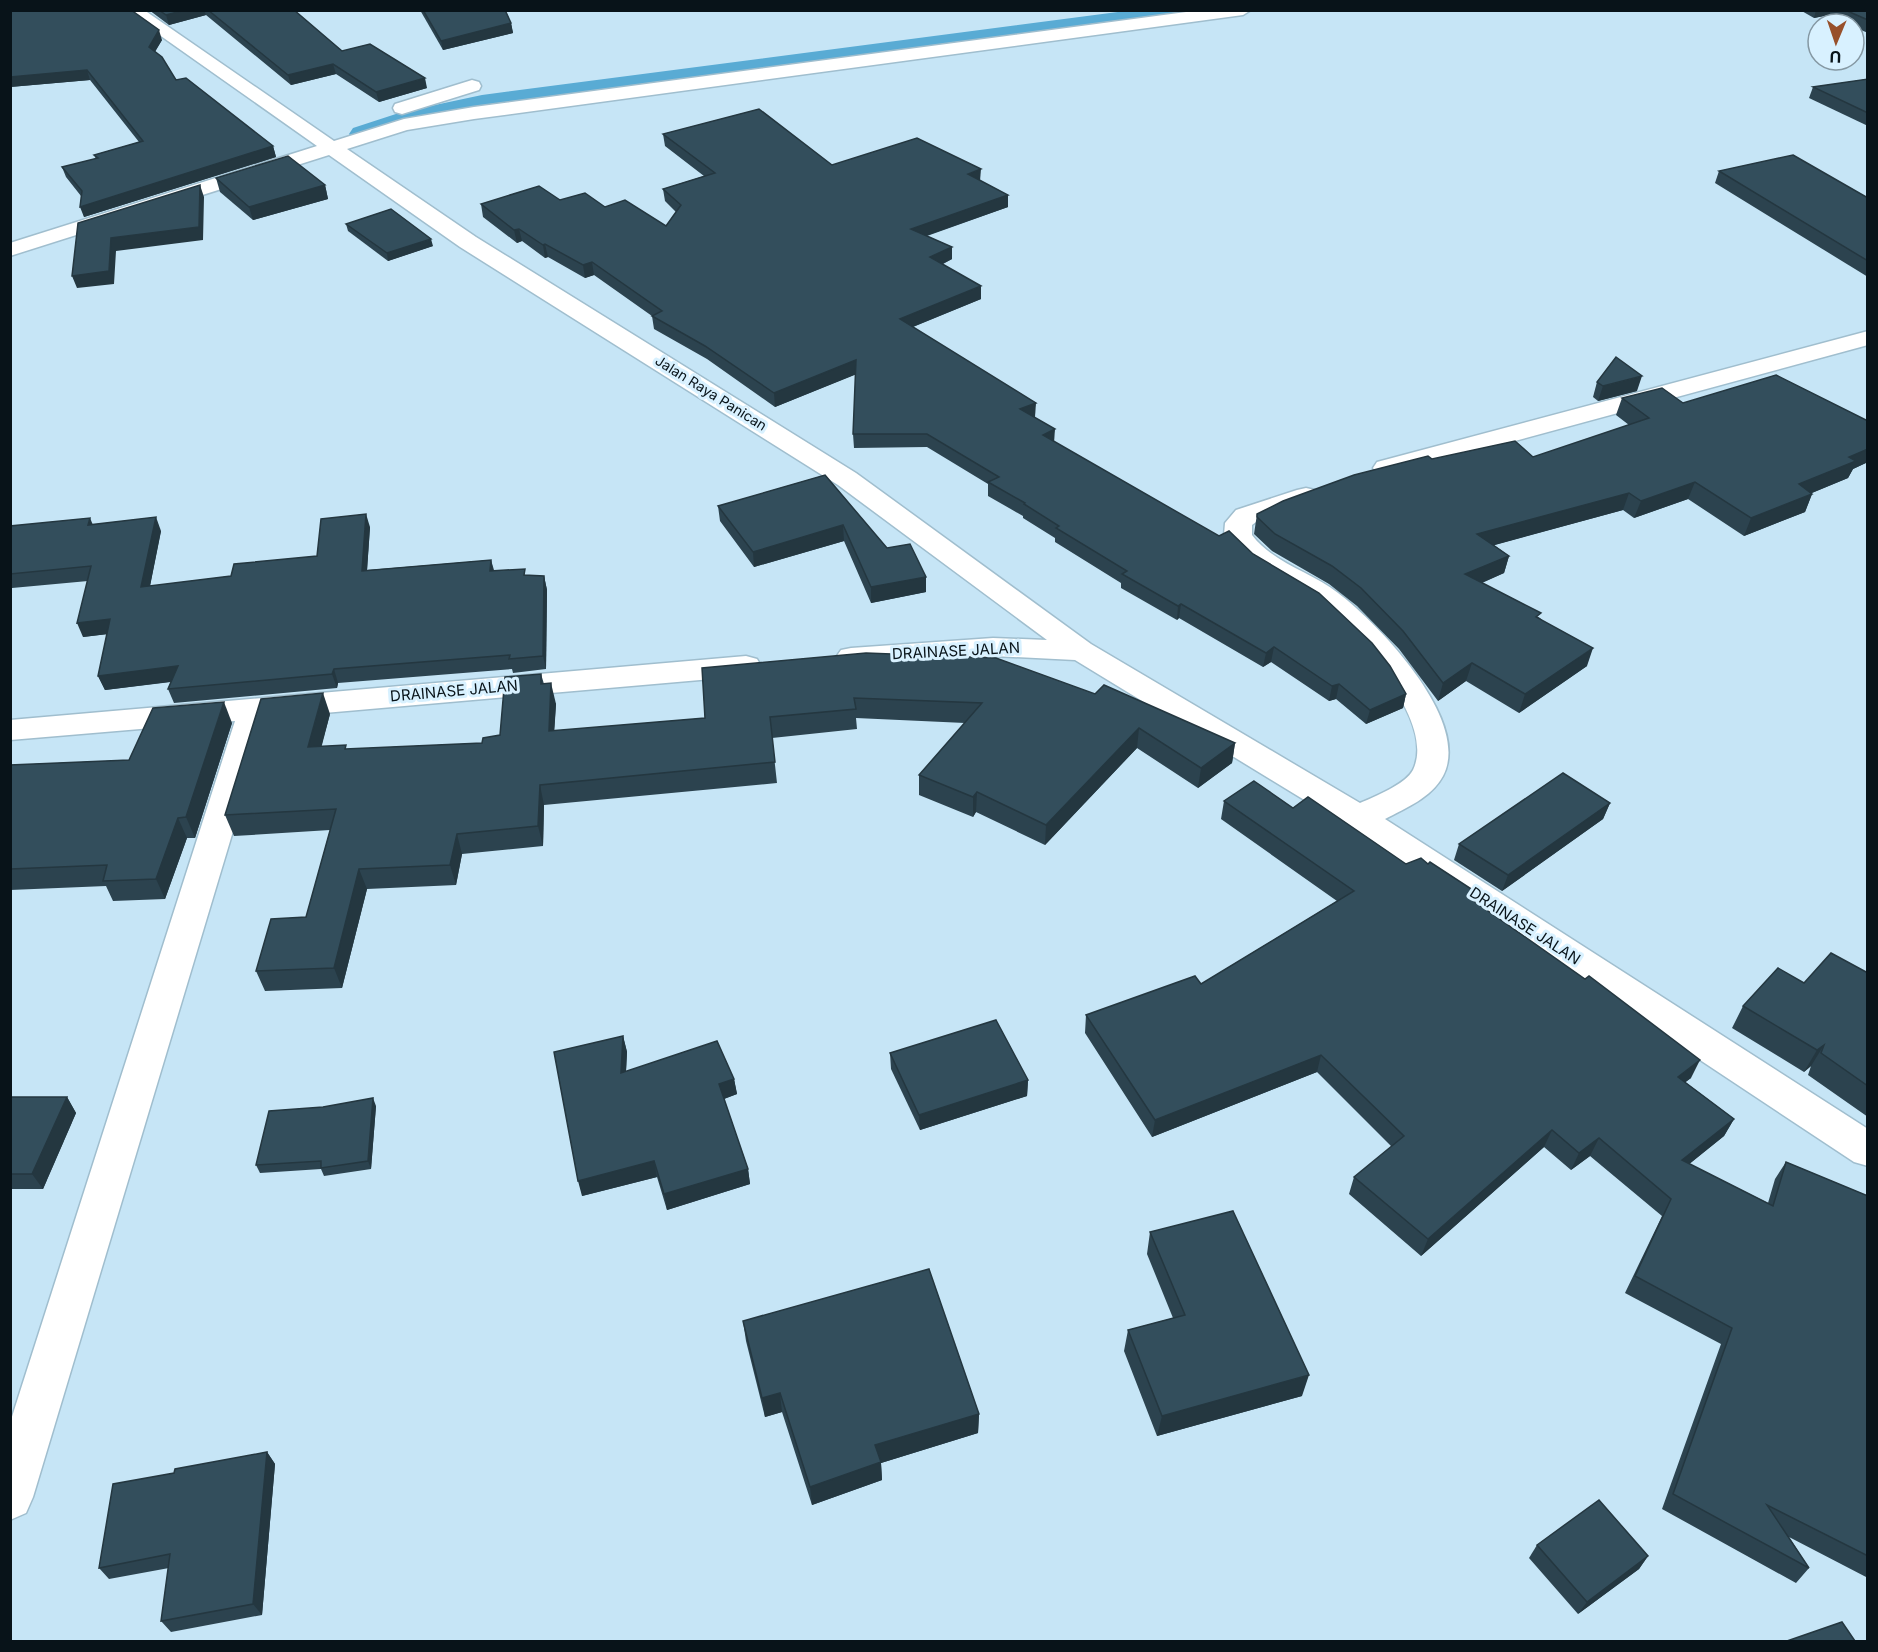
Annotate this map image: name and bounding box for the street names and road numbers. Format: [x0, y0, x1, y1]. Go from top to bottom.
street label: Jalan Raya Panican [652, 351, 770, 434]
street label: DRAINASE JALAN [892, 638, 1020, 663]
street label: DRAINASE JALAN [389, 675, 519, 706]
street label: DRAINASE JALAN [1466, 883, 1584, 968]

